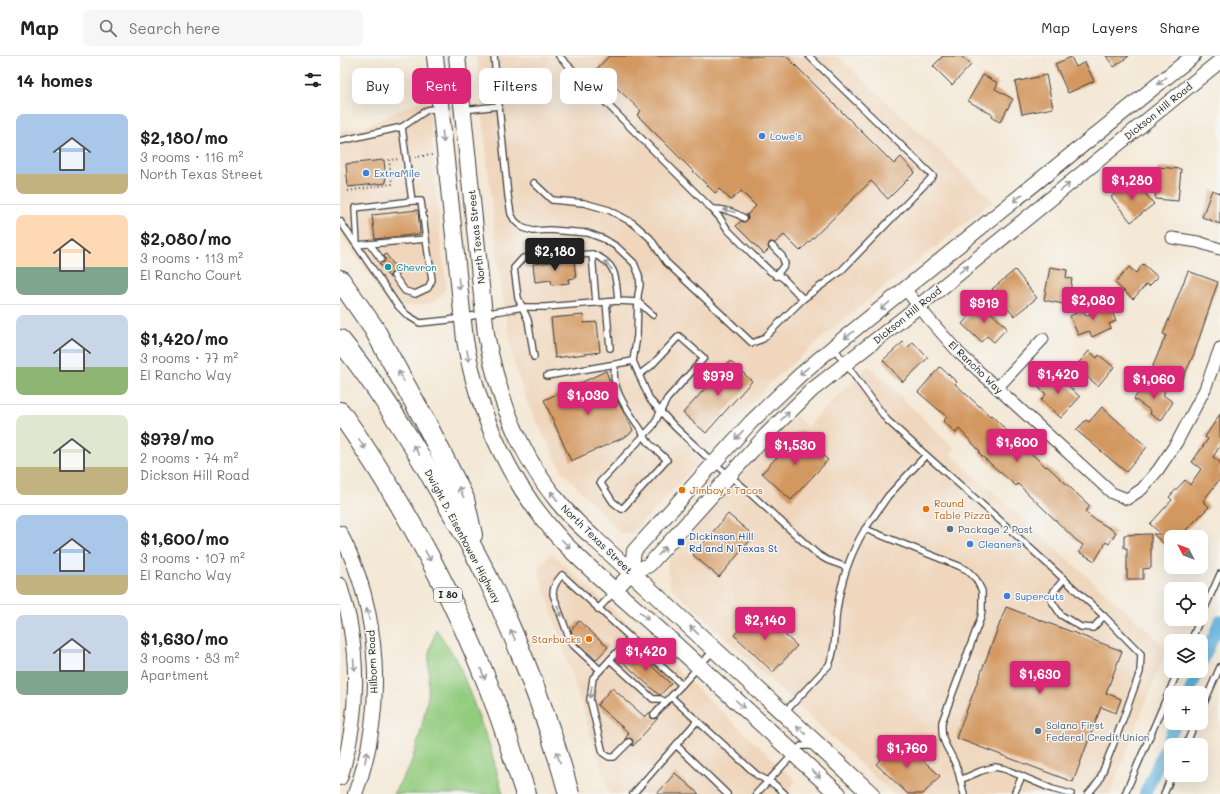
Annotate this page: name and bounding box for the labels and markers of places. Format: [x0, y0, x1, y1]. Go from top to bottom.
place label: Lowe's [770, 129, 802, 143]
marker: Lowe's [757, 131, 767, 141]
place label: ExtraMile [374, 166, 420, 180]
pin: $1,280 [1099, 167, 1165, 201]
marker: ExtraMile [361, 168, 371, 178]
pin: $2,180 [522, 238, 588, 272]
place label: Chevron [396, 260, 437, 274]
marker: Chevron [383, 262, 393, 272]
pin: $2,080 [1060, 287, 1126, 321]
pin: $919 [960, 290, 1008, 324]
pin: $1,420 [1025, 361, 1091, 395]
pin: $979 [694, 363, 742, 397]
pin: $1,060 [1121, 366, 1187, 400]
pin: $1,030 [555, 382, 621, 416]
pin: $1,600 [984, 429, 1050, 463]
pin: $1,530 [762, 432, 828, 466]
place label: Jimboy's Tacos [690, 483, 763, 497]
marker: Jimboy's Tacos [677, 485, 687, 495]
place label: Round Table Pizza [934, 496, 991, 522]
marker: Round Table Pizza [921, 504, 931, 514]
place label: Package 2 Post [958, 522, 1033, 536]
marker: Package 2 Post [945, 524, 955, 534]
place label: Dickinson Hill Rd and N Texas St [689, 529, 778, 555]
marker: Dickinson Hill Rd and N Texas St [676, 537, 686, 547]
place label: Cleaners [978, 537, 1022, 551]
marker: Cleaners [965, 539, 975, 549]
place label: Supercuts [1015, 589, 1064, 603]
marker: Supercuts [1002, 591, 1012, 601]
pin: $2,140 [732, 607, 798, 641]
place label: Starbucks [532, 632, 581, 646]
marker: Starbucks [584, 634, 594, 644]
pin: $1,420 [613, 638, 679, 672]
pin: $1,630 [1007, 661, 1073, 695]
place label: Solano First Federal Credit Union [1046, 718, 1149, 744]
marker: Solano First Federal Credit Union [1033, 726, 1043, 736]
pin: $1,760 [874, 735, 940, 769]

